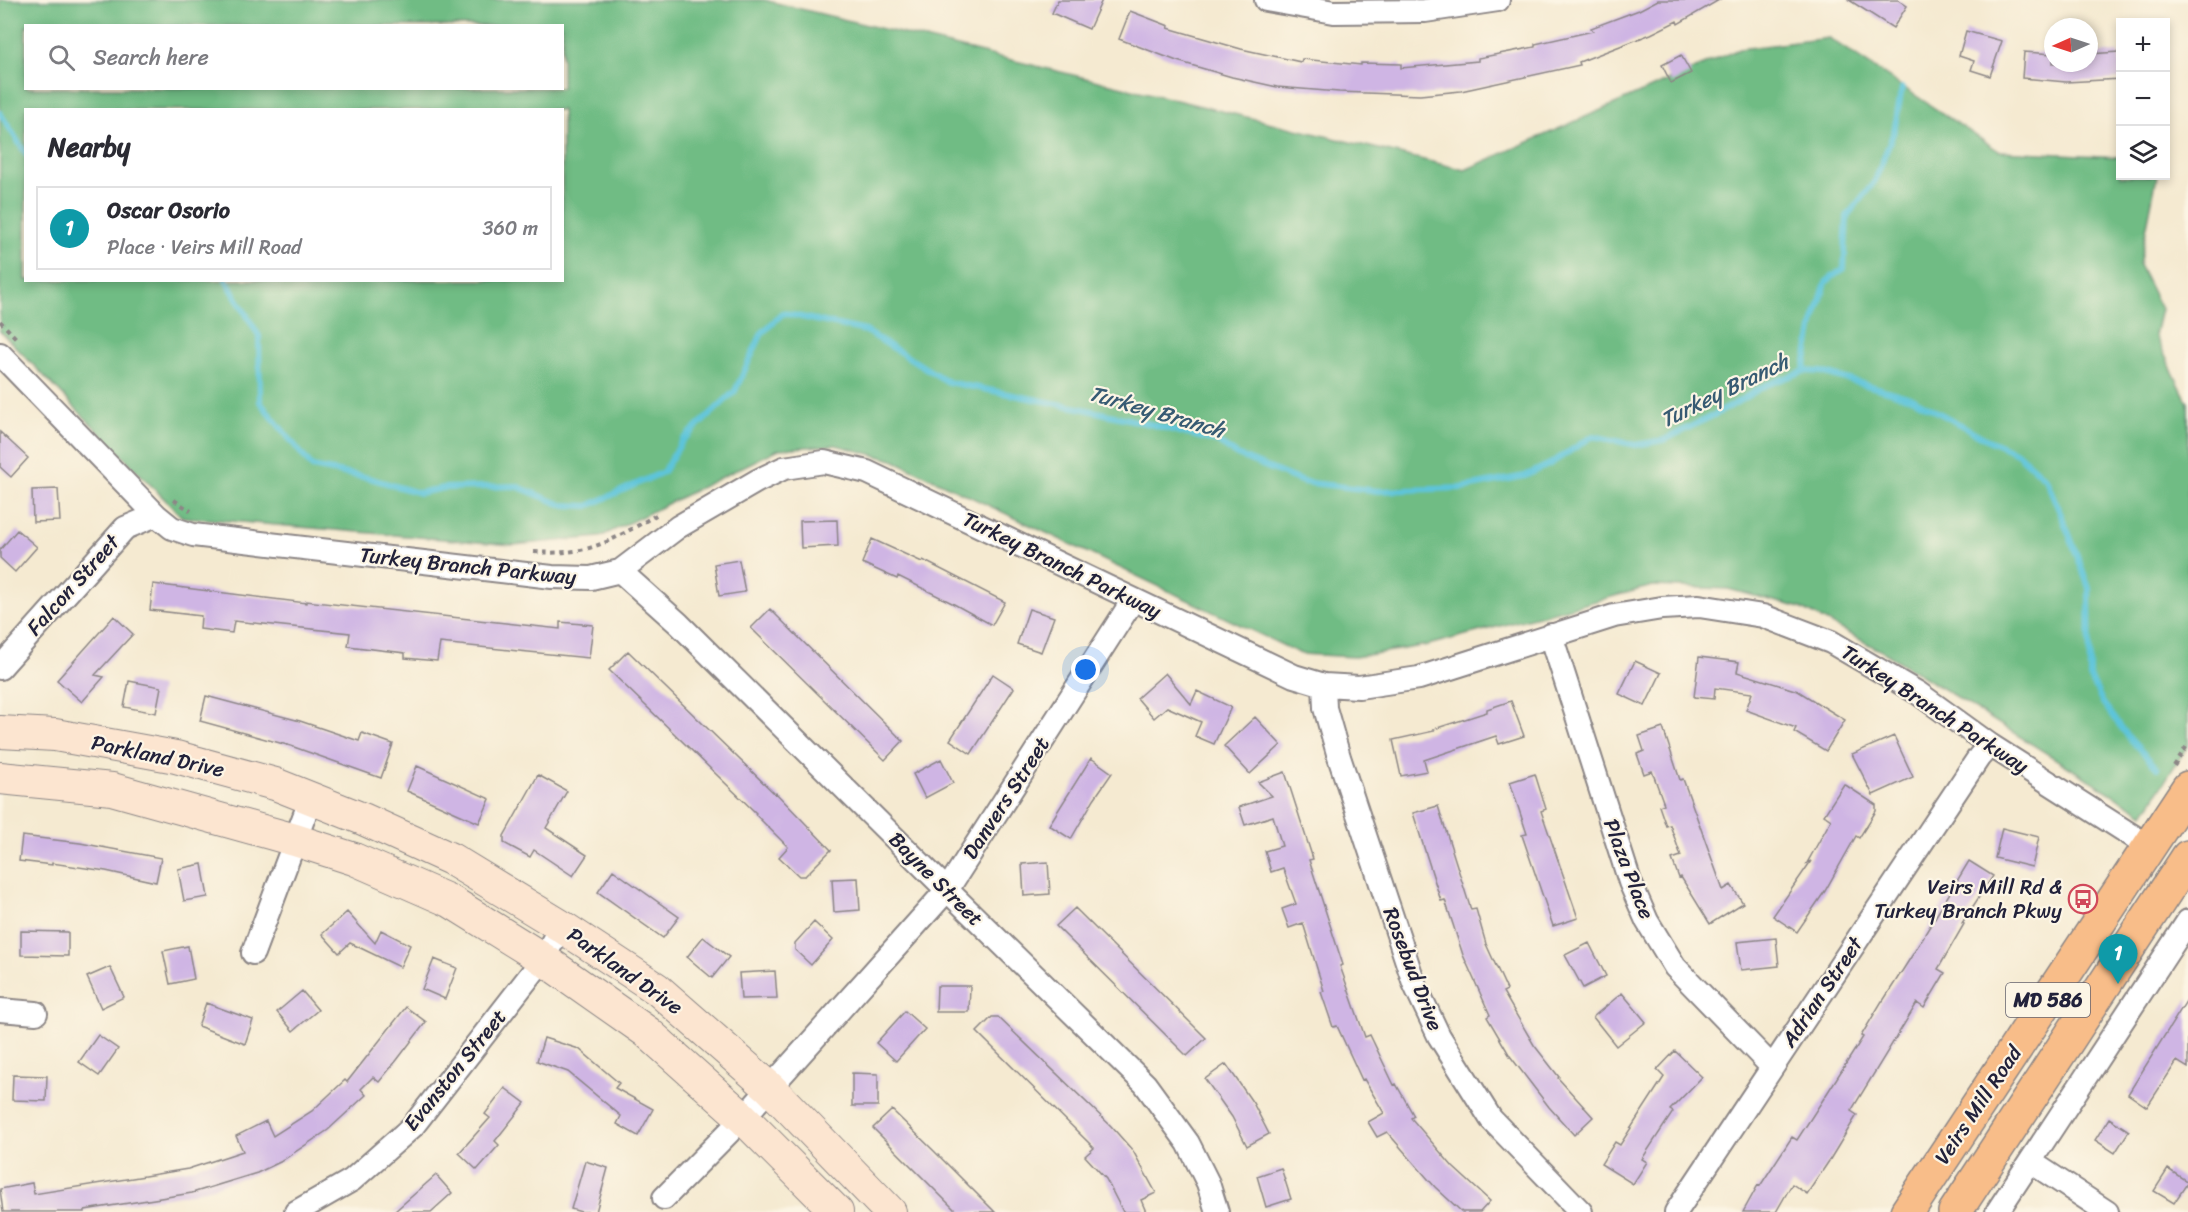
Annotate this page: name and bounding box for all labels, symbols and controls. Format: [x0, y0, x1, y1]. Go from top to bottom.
north arrow [2044, 18, 2098, 72]
map controls [2116, 18, 2170, 180]
button: + [2116, 18, 2170, 72]
search box [24, 24, 564, 90]
text: Search here [93, 38, 209, 77]
icon: search [45, 41, 78, 74]
button: − [2116, 72, 2170, 126]
text: Nearby [48, 124, 130, 170]
button: layers [2116, 126, 2170, 180]
text: Oscar Osorio [107, 191, 230, 230]
text: 1 [65, 211, 74, 246]
text: 360 m [482, 211, 538, 246]
text: Place · Veirs Mill Road [107, 230, 301, 265]
water label: Turkey Branch [1653, 341, 1798, 439]
water label: Turkey Branch [1085, 374, 1232, 450]
street label: Turkey Branch Parkway [956, 500, 1168, 630]
street label: Falcon Street [17, 524, 130, 645]
street label: Turkey Branch Parkway [358, 536, 578, 596]
street label: Turkey Branch Parkway [1833, 634, 2037, 784]
your location [1071, 655, 1100, 684]
street label: Parkland Drive [88, 723, 228, 789]
street label: Danvers Street [952, 729, 1060, 867]
street label: Plaza Place [1592, 813, 1666, 925]
street label: Bayne Street [879, 822, 993, 936]
place label: Veirs Mill Rd & Turkey Branch Pkwy [1874, 868, 2062, 930]
bus stop icon: Veirs Mill Rd & Turkey Branch Pkwy [2067, 883, 2099, 915]
street label: Rosebud Drive [1372, 901, 1454, 1037]
street label: Parkland Drive [559, 917, 691, 1025]
street label: Adrian Street [1770, 927, 1874, 1056]
pin: 1 [2098, 934, 2138, 984]
road number: MD 586 [2006, 983, 2090, 1017]
street label: Evanston Street [393, 1000, 517, 1140]
street label: Veirs Mill Road [1924, 1036, 2033, 1172]

